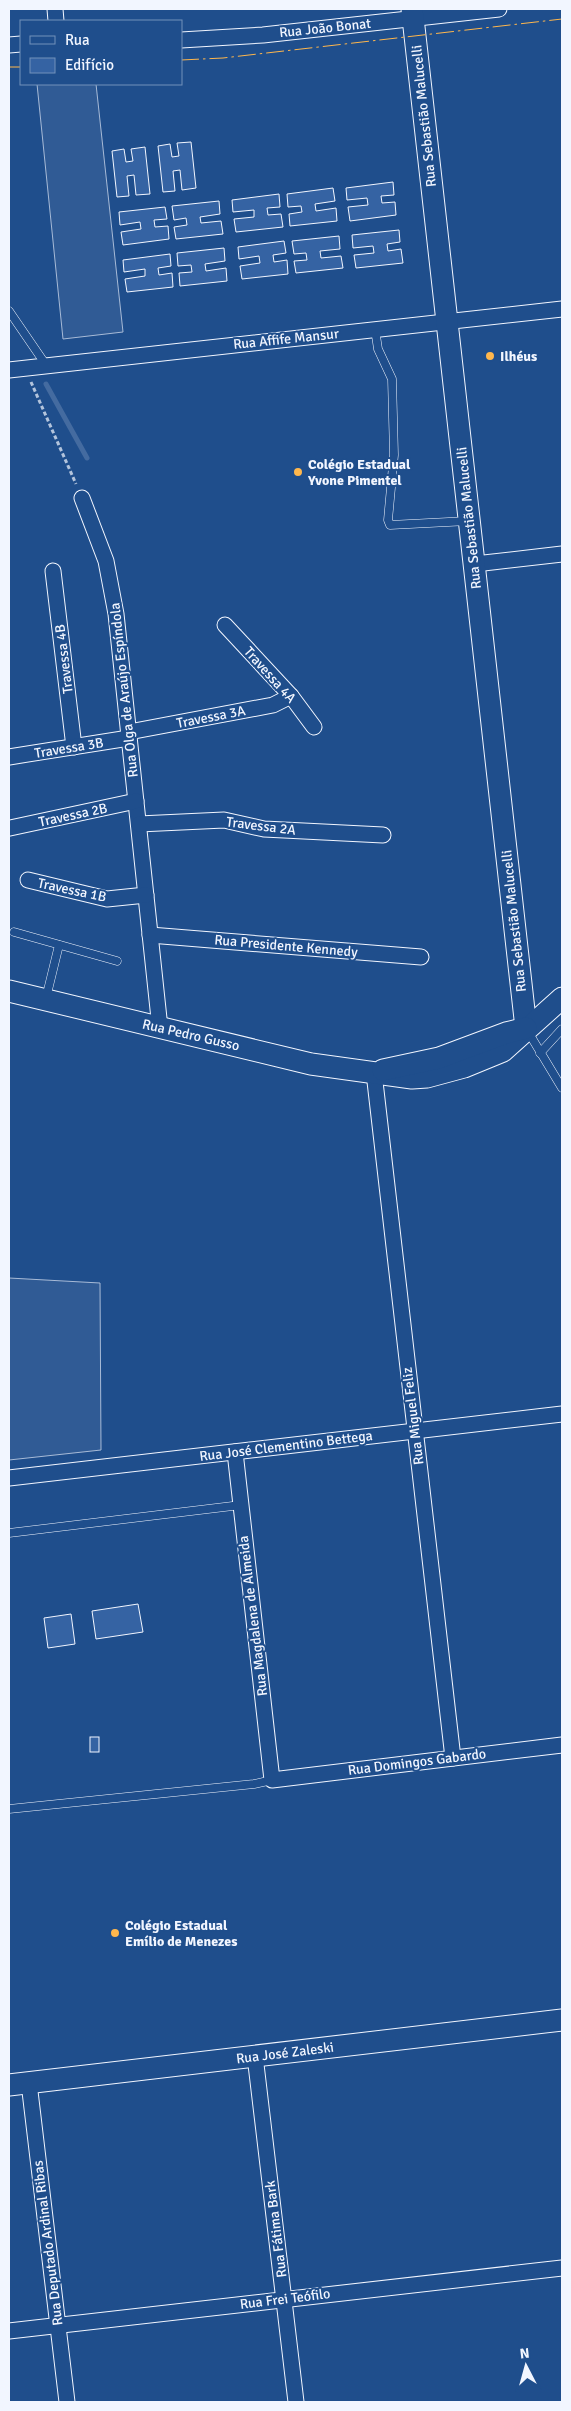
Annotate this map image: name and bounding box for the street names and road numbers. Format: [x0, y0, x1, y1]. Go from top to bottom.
street label: Rua João Bonat [278, 15, 372, 41]
street label: Rua Sebastião Malucelli [408, 44, 440, 188]
street label: Rua Affife Mansur [232, 325, 341, 353]
street label: Rua Sebastião Malucelli [453, 446, 485, 590]
street label: Rua Olga de Araújo Espíndola [106, 602, 142, 778]
street label: Travessa 4B [51, 623, 77, 695]
street label: Travessa 4A [240, 643, 300, 707]
street label: Travessa 3A [175, 702, 247, 732]
street label: Travessa 3B [33, 734, 105, 762]
street label: Travessa 2B [37, 799, 109, 831]
street label: Travessa 2A [225, 813, 297, 839]
street label: Rua Sebastião Malucelli [498, 849, 530, 993]
street label: Travessa 1B [36, 874, 108, 906]
street label: Rua Presidente Kennedy [214, 931, 359, 961]
street label: Rua Pedro Gusso [141, 1016, 241, 1054]
street label: Rua Miguel Feliz [399, 1366, 427, 1466]
street label: Rua José Clementino Bettega [198, 1427, 374, 1465]
street label: Rua Magdalena de Almeida [235, 1535, 271, 1697]
street label: Rua Domingos Gabardo [347, 1745, 487, 1779]
street label: Rua José Zaleski [235, 2039, 335, 2067]
street label: Rua Deputado Ardinal Ribas [29, 2159, 67, 2327]
street label: Rua Fátima Bark [262, 2180, 290, 2278]
street label: Rua Frei Teófilo [239, 2285, 331, 2313]

